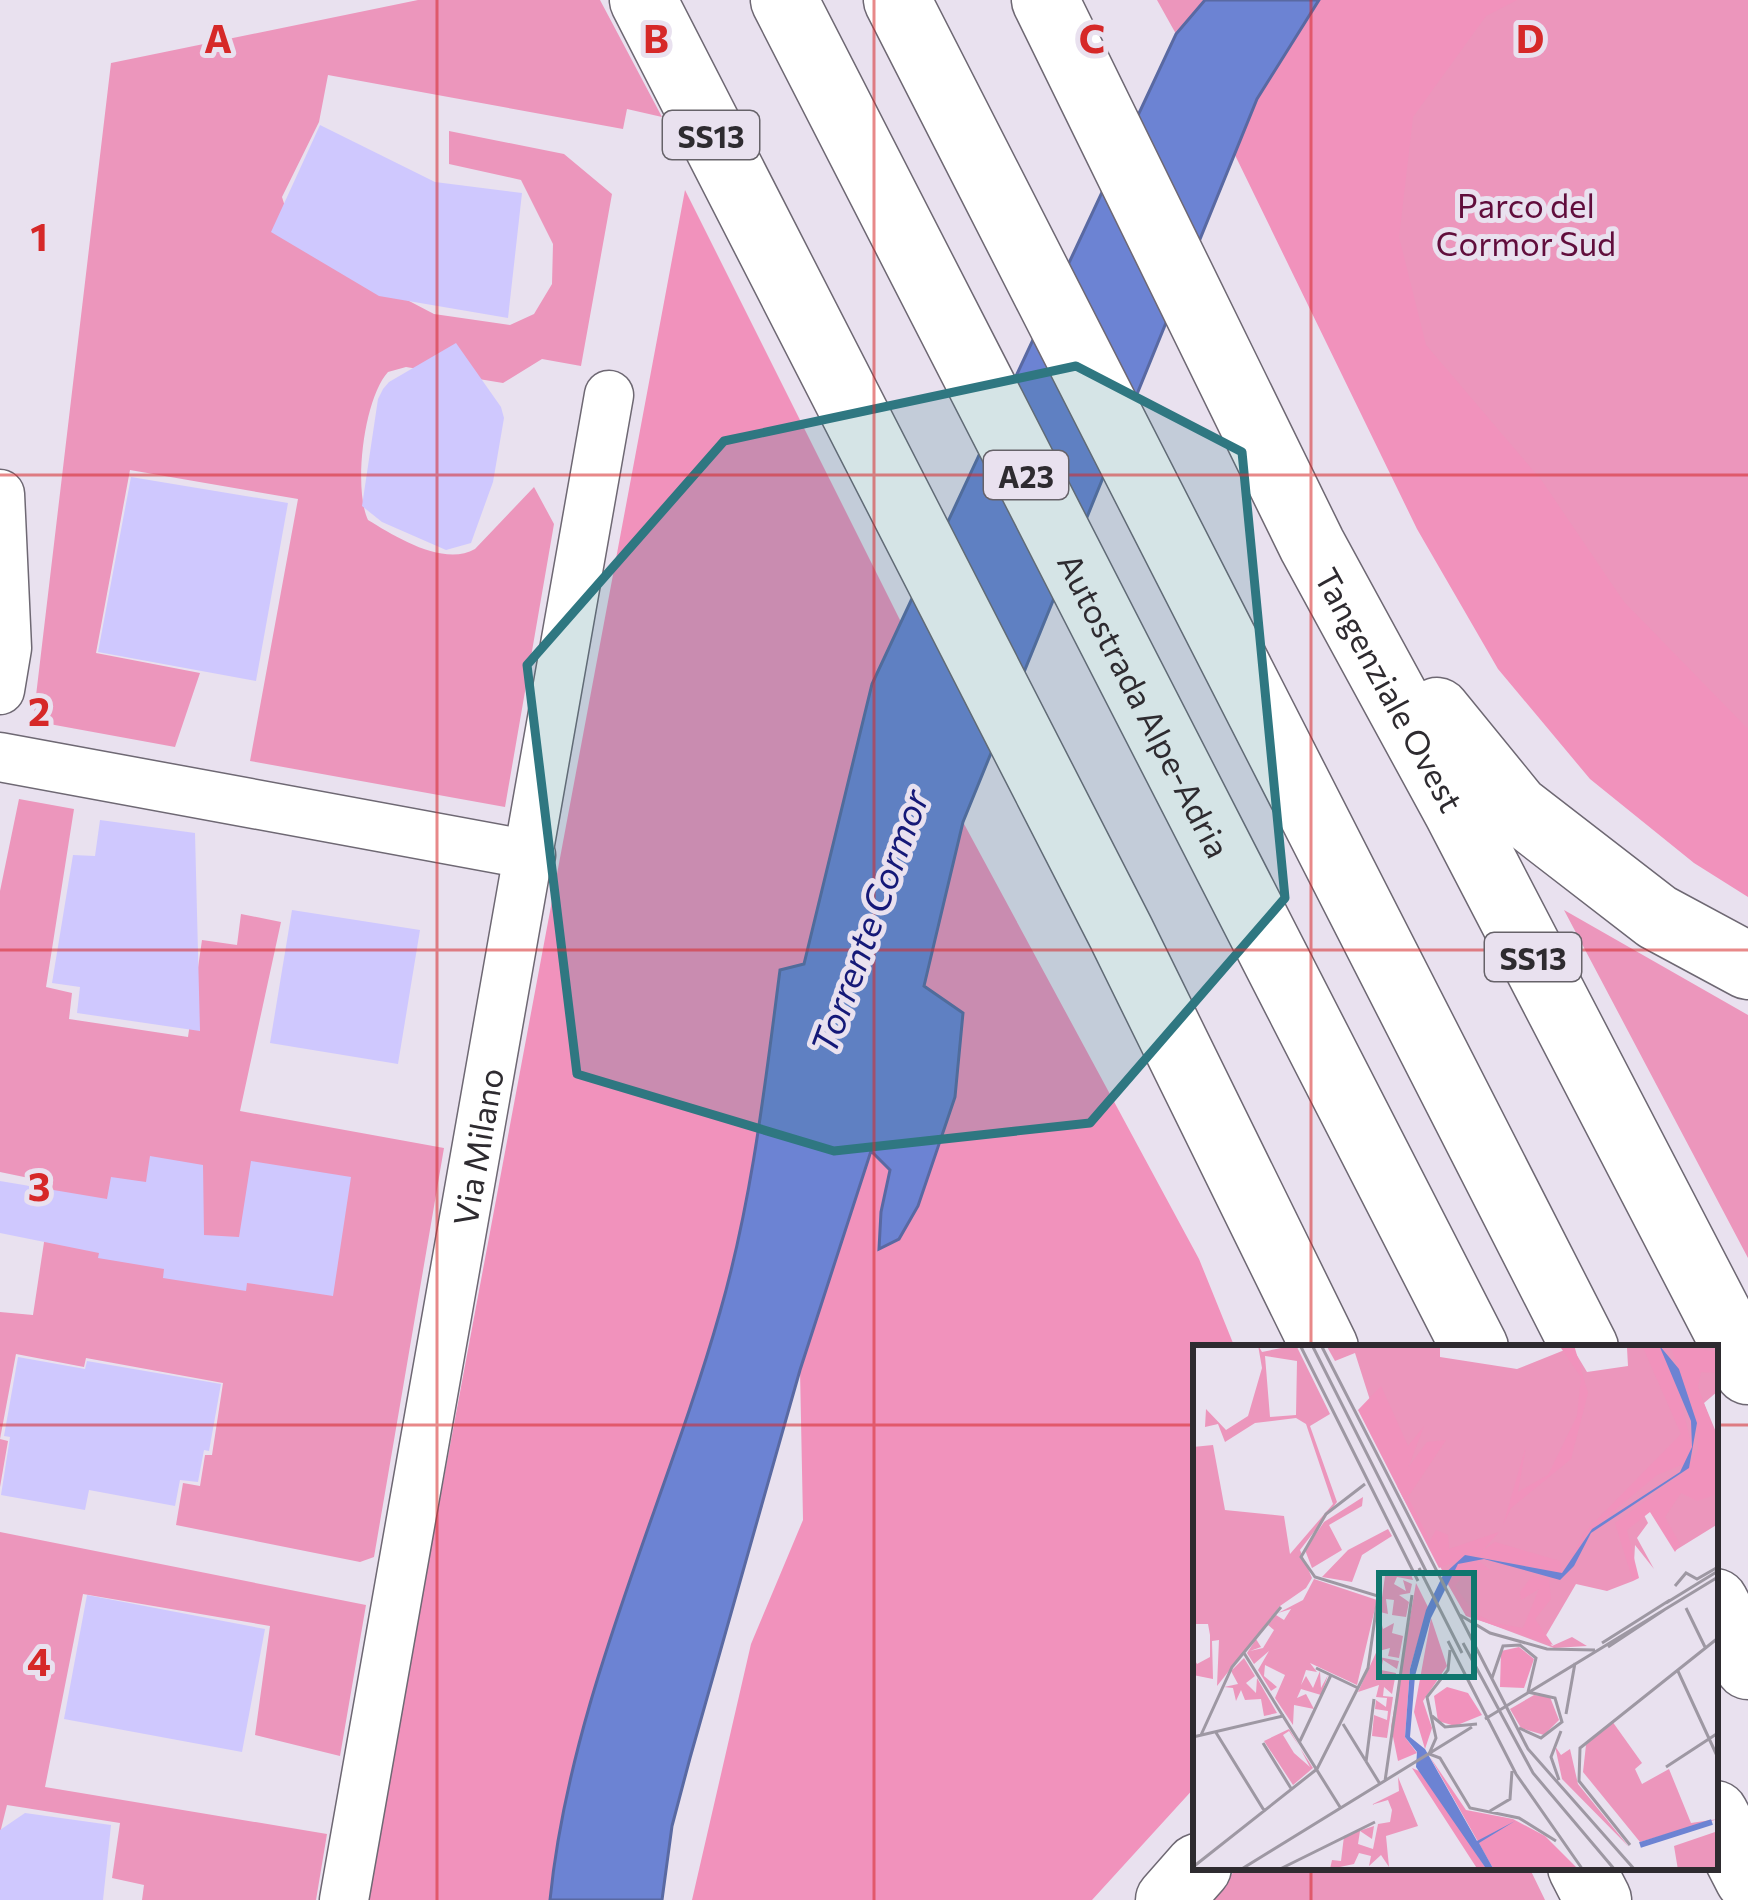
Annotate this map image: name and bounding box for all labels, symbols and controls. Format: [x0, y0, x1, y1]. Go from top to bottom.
text: A [204, 13, 232, 61]
text: B [643, 13, 669, 61]
text: C [1079, 13, 1105, 61]
text: D [1516, 13, 1544, 61]
road number: SS13 [663, 111, 759, 159]
park label: Parco del Cormor Sud [1436, 184, 1616, 263]
text: 1 [30, 211, 48, 259]
road number: A23 [984, 451, 1068, 499]
street label: Autostrada Alpe-Adria [1050, 546, 1240, 864]
street label: Tangenziale Ovest [1307, 560, 1474, 818]
text: 2 [28, 686, 50, 734]
water label: Torrente Cormor [800, 781, 937, 1059]
road number: SS13 [1485, 933, 1581, 981]
street label: Via Milano [443, 1065, 511, 1229]
text: 3 [28, 1161, 50, 1209]
inset map [1193, 1345, 1718, 1870]
text: 4 [27, 1636, 51, 1684]

